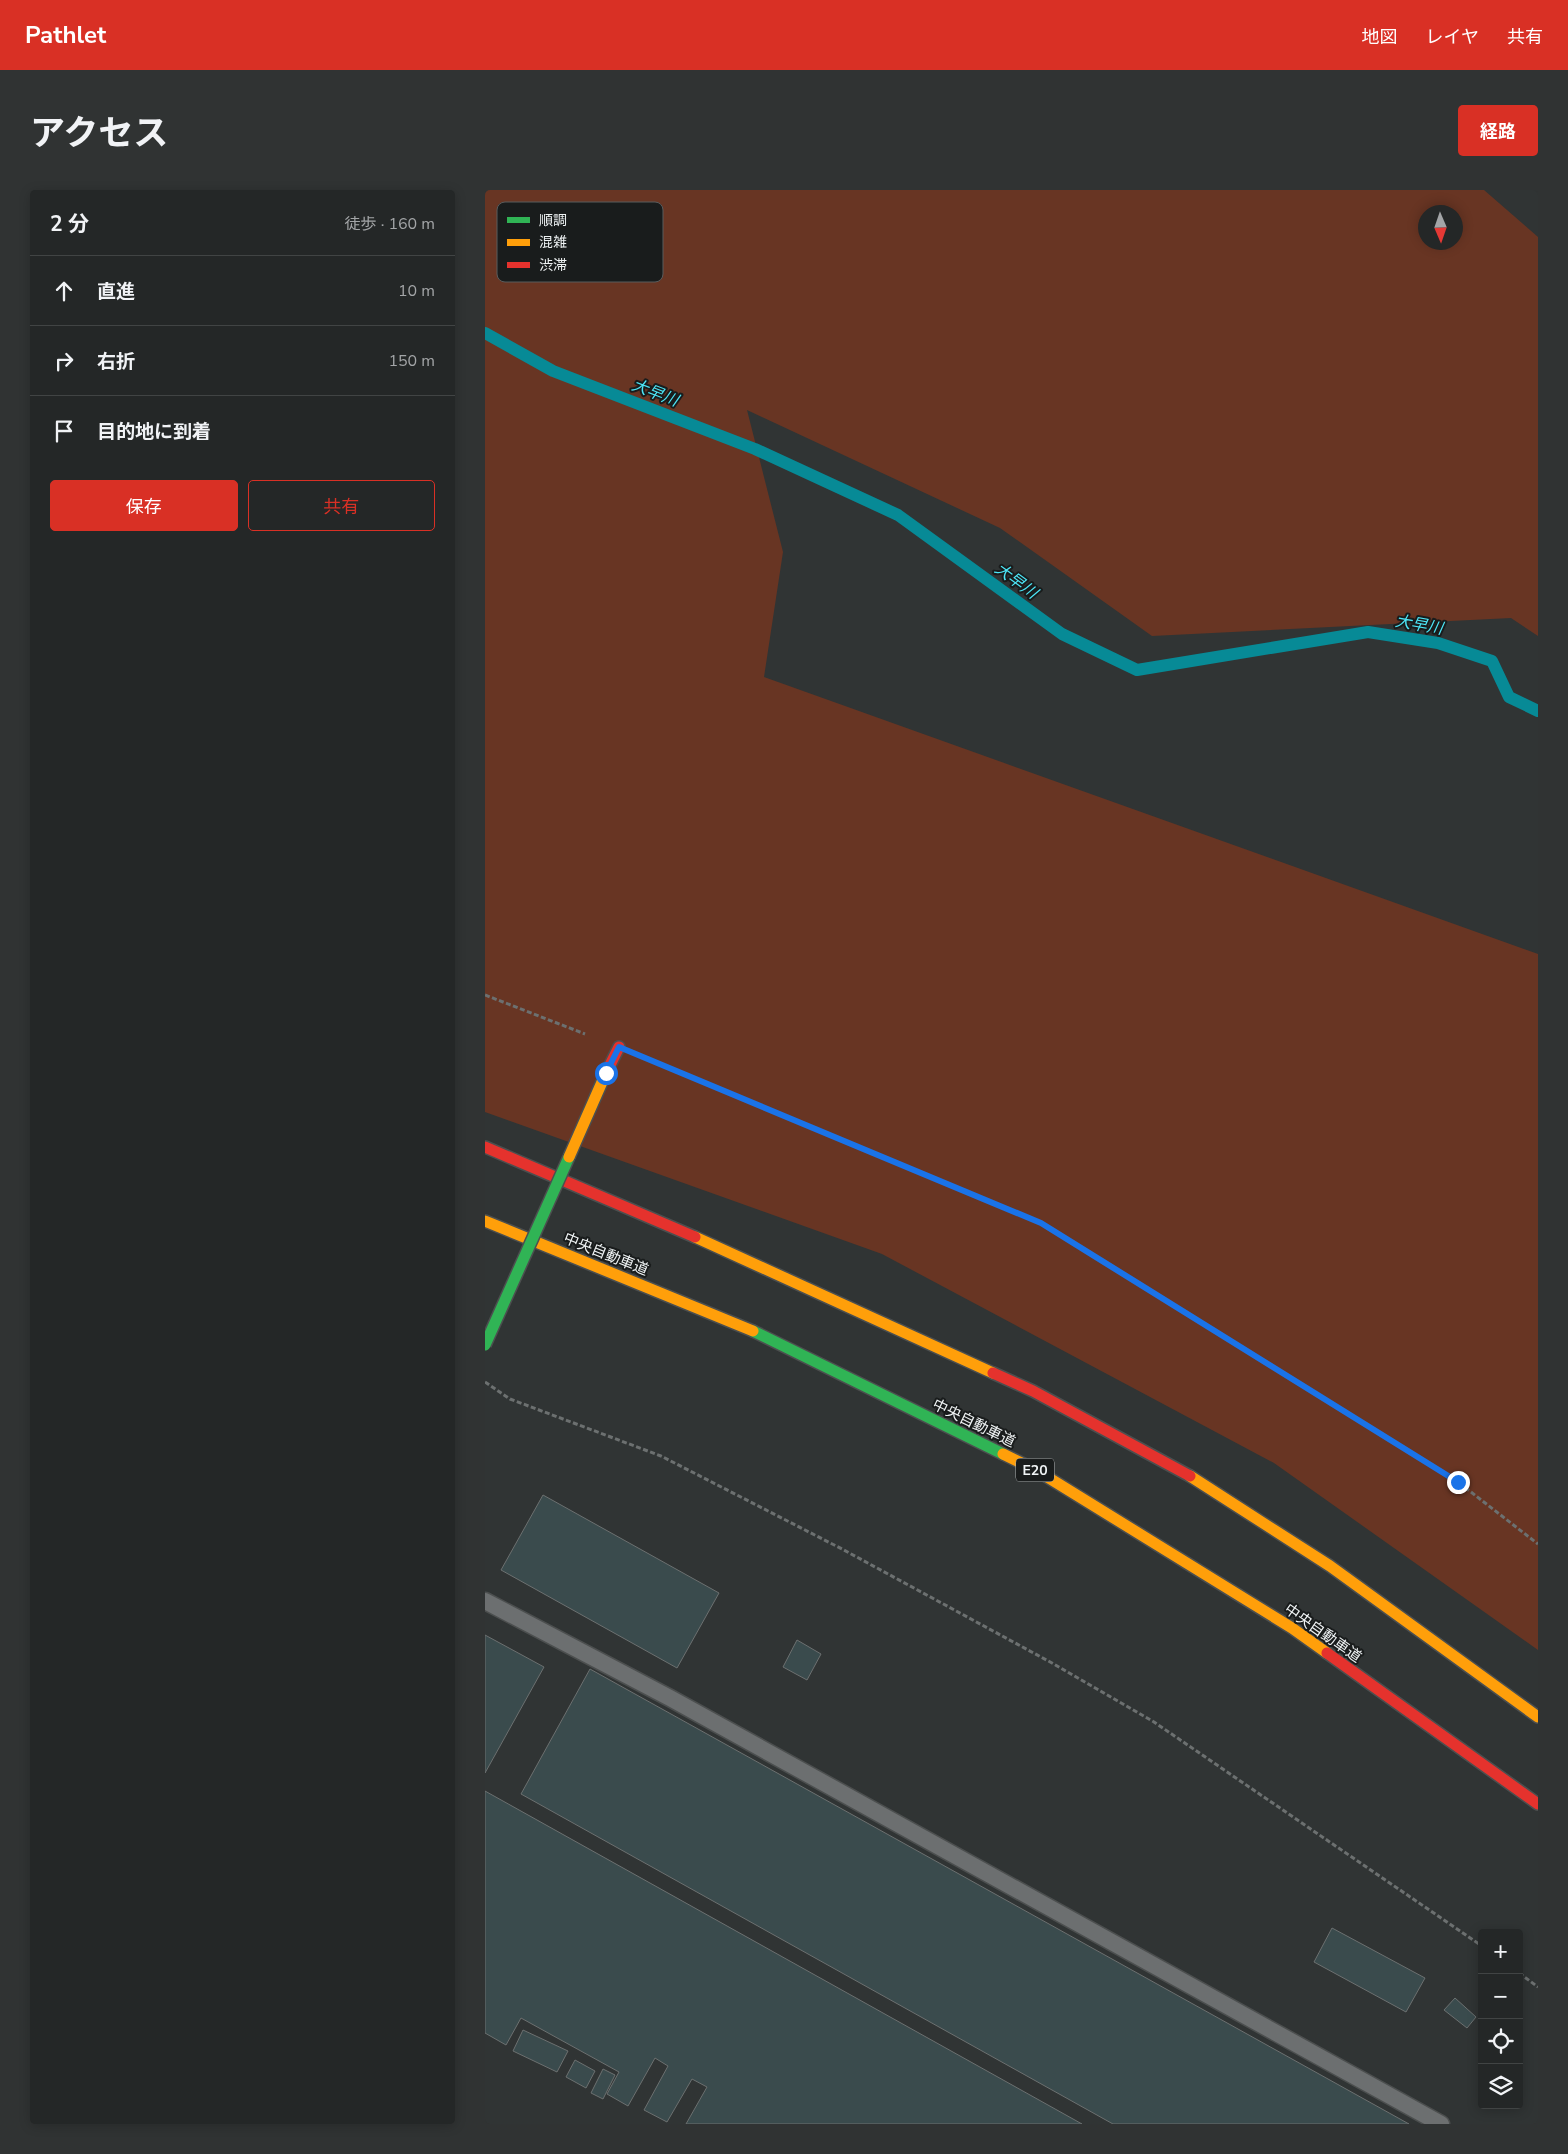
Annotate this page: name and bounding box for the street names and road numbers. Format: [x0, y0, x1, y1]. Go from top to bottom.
street label: 中央自動車道 [561, 1228, 651, 1280]
street label: 中央自動車道 [929, 1394, 1019, 1452]
road number: E20 [1016, 1458, 1054, 1482]
street label: 中央自動車道 [1280, 1599, 1366, 1667]

